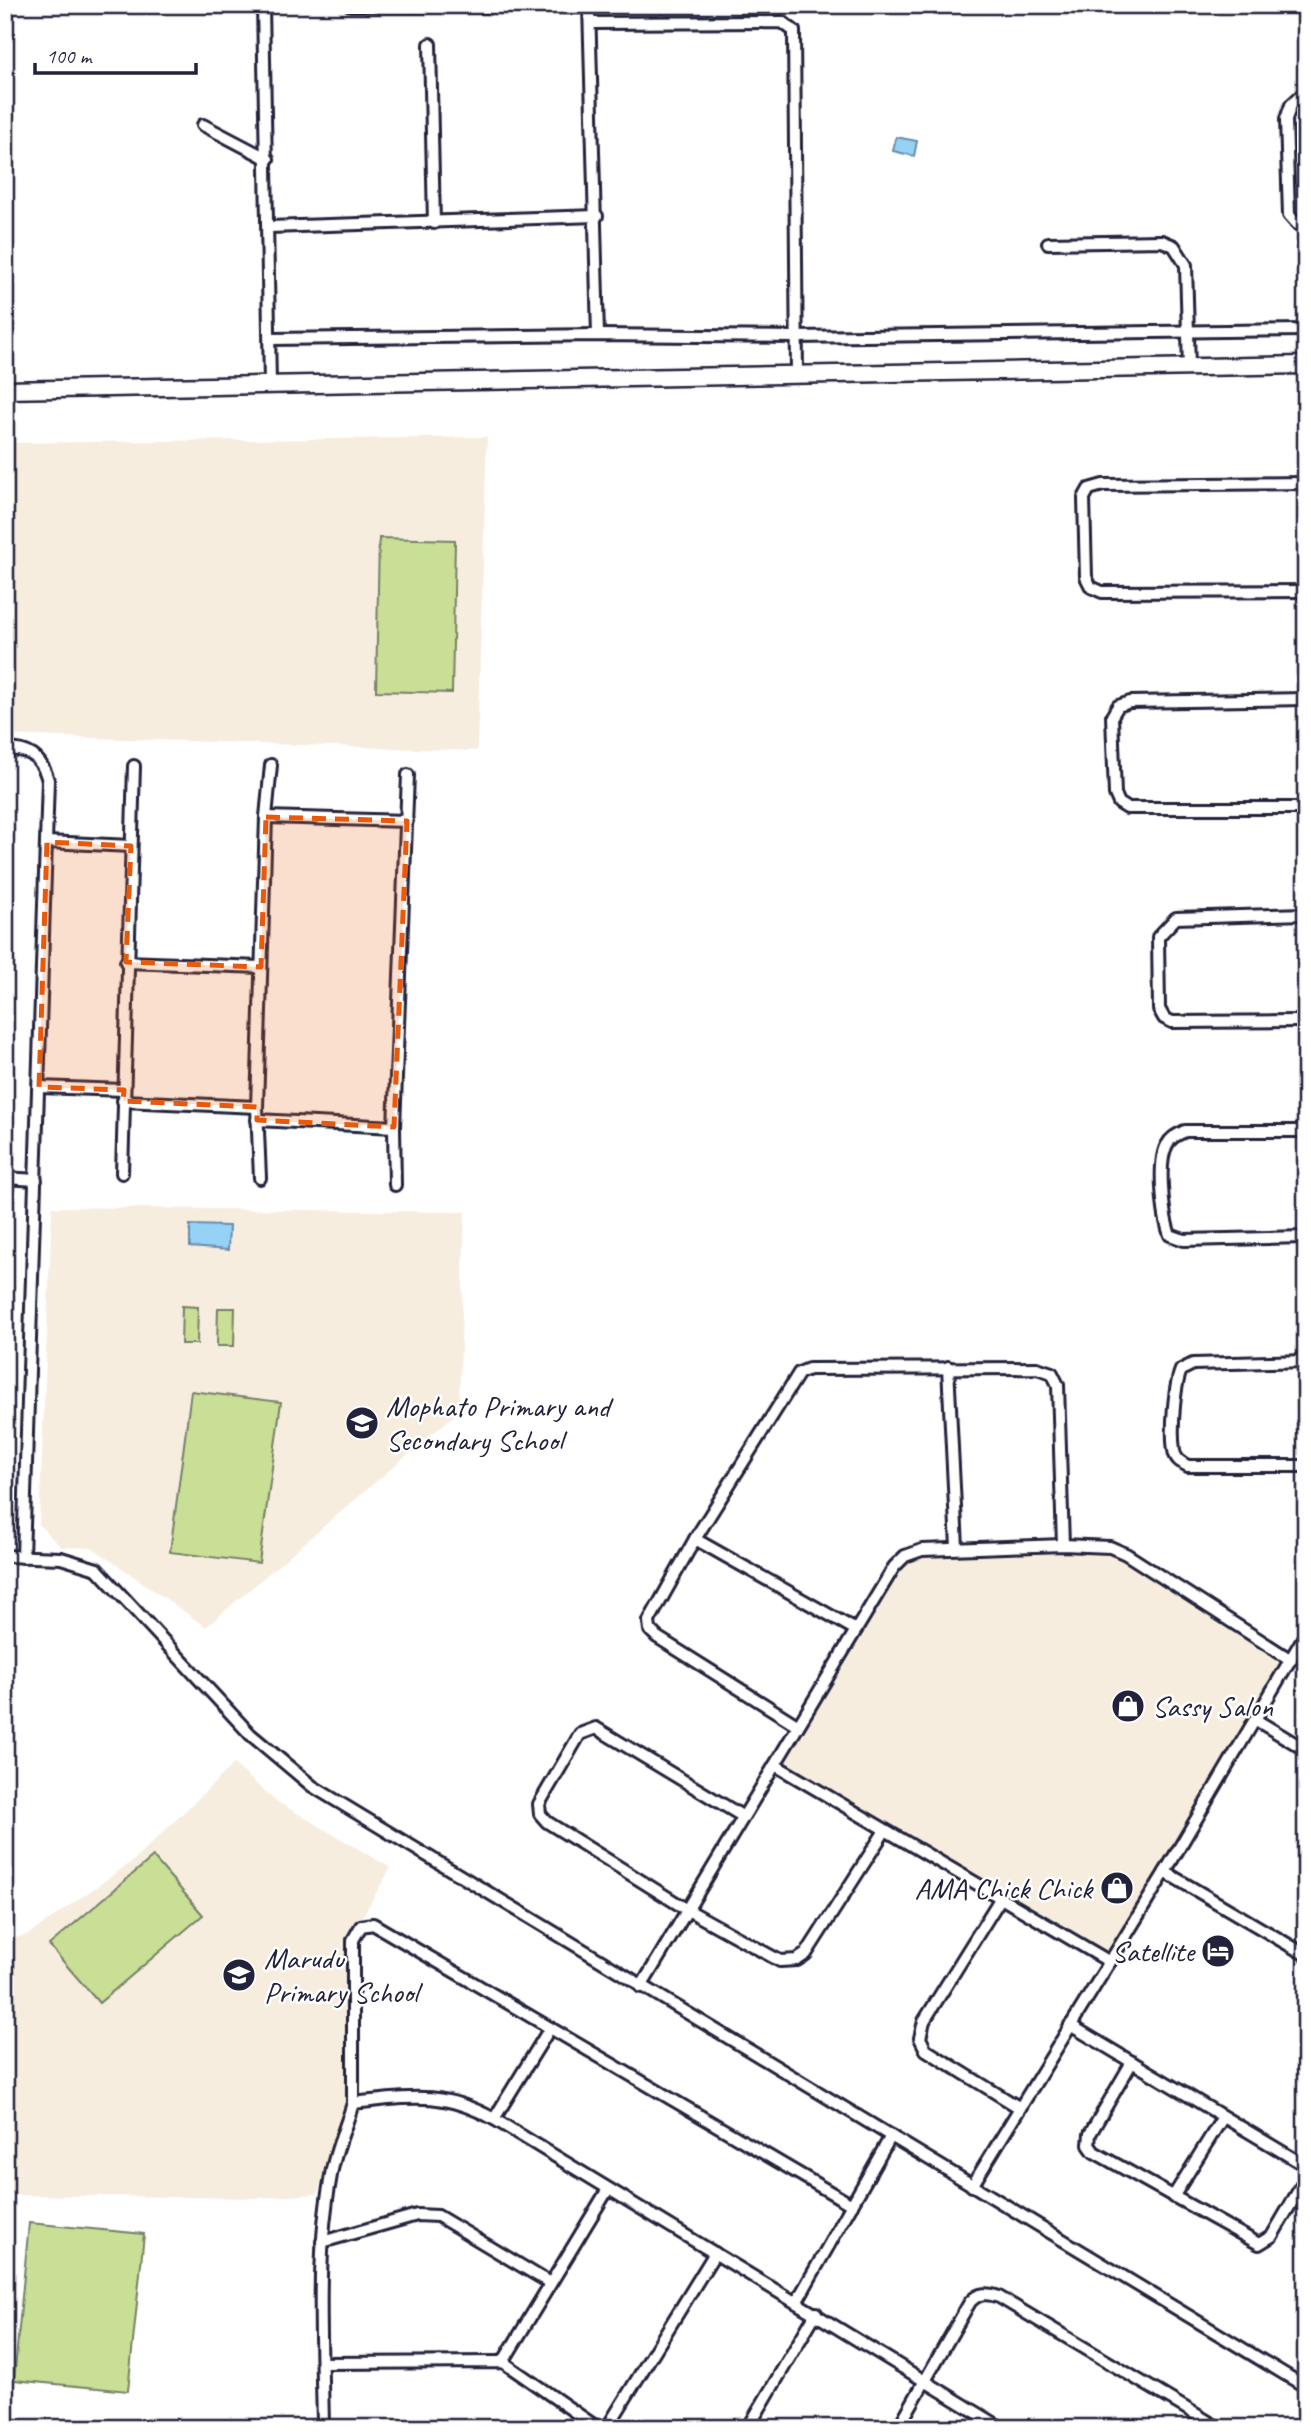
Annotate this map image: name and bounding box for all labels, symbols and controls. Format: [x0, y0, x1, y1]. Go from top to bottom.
scale bar [35, 32, 196, 76]
text: 100 m [46, 43, 93, 69]
place label: Mophato Primary and Secondary School [386, 1387, 614, 1459]
school or university icon: Mophato Primary and Secondary School [343, 1404, 381, 1442]
shop icon: Sassy Salon [1109, 1687, 1147, 1725]
place label: Sassy Salon [1152, 1687, 1274, 1725]
place label: AMA Chick Chick [915, 1869, 1094, 1907]
shop icon: AMA Chick Chick [1098, 1869, 1136, 1907]
place label: Satellite [1112, 1932, 1196, 1970]
hotel icon: Satellite [1199, 1932, 1237, 1970]
place label: Marudu Primary School [264, 1939, 423, 2011]
school or university icon: Marudu Primary School [220, 1956, 258, 1994]

